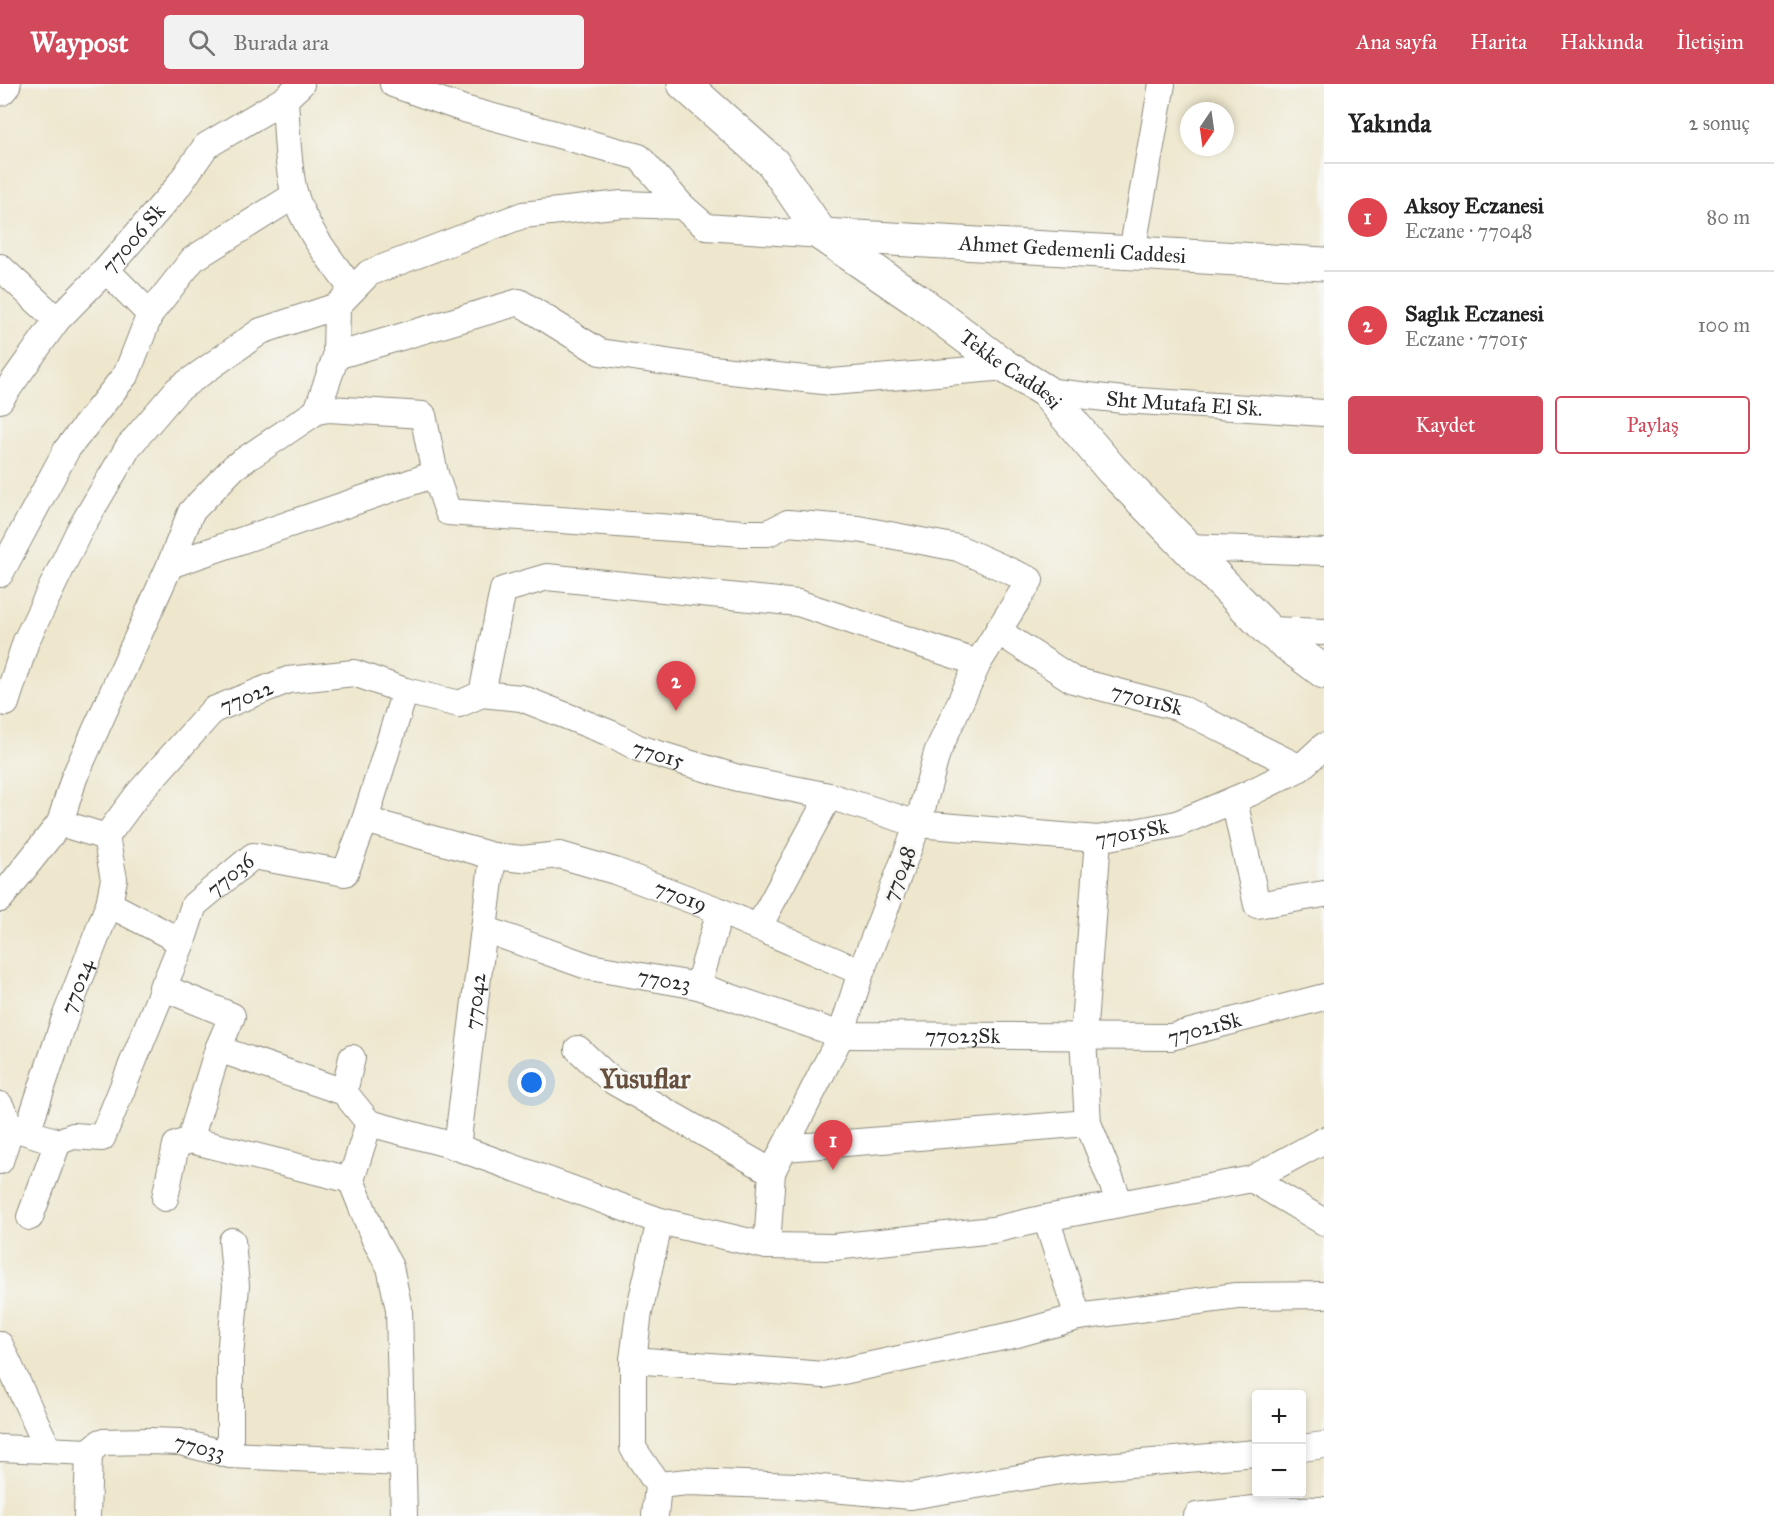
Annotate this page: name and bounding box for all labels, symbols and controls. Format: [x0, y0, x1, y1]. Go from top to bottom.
search box [164, 15, 584, 69]
text: Waypost [30, 25, 128, 60]
icon: search [185, 26, 218, 59]
text: Burada ara [233, 29, 329, 56]
text: Ana sayfa [1356, 29, 1437, 55]
text: Harita [1470, 29, 1527, 55]
text: Hakkında [1560, 29, 1643, 55]
text: İletişim [1676, 29, 1744, 55]
north arrow [1180, 102, 1234, 156]
text: Yakında [1348, 107, 1431, 139]
text: 2 sonuç [1688, 111, 1750, 135]
text: Aksoy Eczanesi [1405, 192, 1544, 219]
street label: 77006 Sk [96, 198, 171, 279]
text: 1 [1364, 205, 1371, 229]
text: 80 m [1707, 205, 1750, 229]
text: Eczane · 77048 [1405, 219, 1532, 243]
street label: Ahmet Gedemenli Caddesi [957, 230, 1187, 269]
text: Saglık Eczanesi [1405, 300, 1544, 327]
text: 2 [1363, 313, 1372, 337]
text: 100 m [1698, 313, 1750, 337]
street label: Tekke Caddesi [954, 324, 1068, 415]
text: Eczane · 77015 [1405, 327, 1527, 351]
street label: Sht Mutafa El Sk. [1105, 385, 1263, 422]
button: Kaydet [1348, 396, 1543, 454]
button: Paylaş [1555, 396, 1750, 454]
pin: 2 [656, 662, 696, 711]
street label: 77022 [216, 674, 277, 719]
street label: 77011Sk [1108, 678, 1186, 721]
street label: 77015 [630, 734, 687, 774]
street label: 77015Sk [1093, 813, 1171, 852]
street label: 77048 [877, 842, 921, 906]
street label: 77036 [201, 847, 260, 902]
street label: 77019 [651, 874, 711, 918]
street label: 77024 [55, 954, 100, 1018]
street label: 77023 [636, 963, 693, 997]
street label: 77042 [459, 971, 492, 1031]
street label: 77021Sk [1165, 1006, 1244, 1050]
street label: 77023Sk [925, 1023, 1001, 1049]
district label: Yusuflar [599, 1062, 691, 1095]
your location [517, 1068, 546, 1097]
pin: 1 [814, 1120, 852, 1170]
map controls [1252, 1390, 1306, 1498]
button: + [1252, 1390, 1306, 1444]
street label: 77033 [171, 1428, 228, 1466]
button: − [1252, 1444, 1306, 1498]

